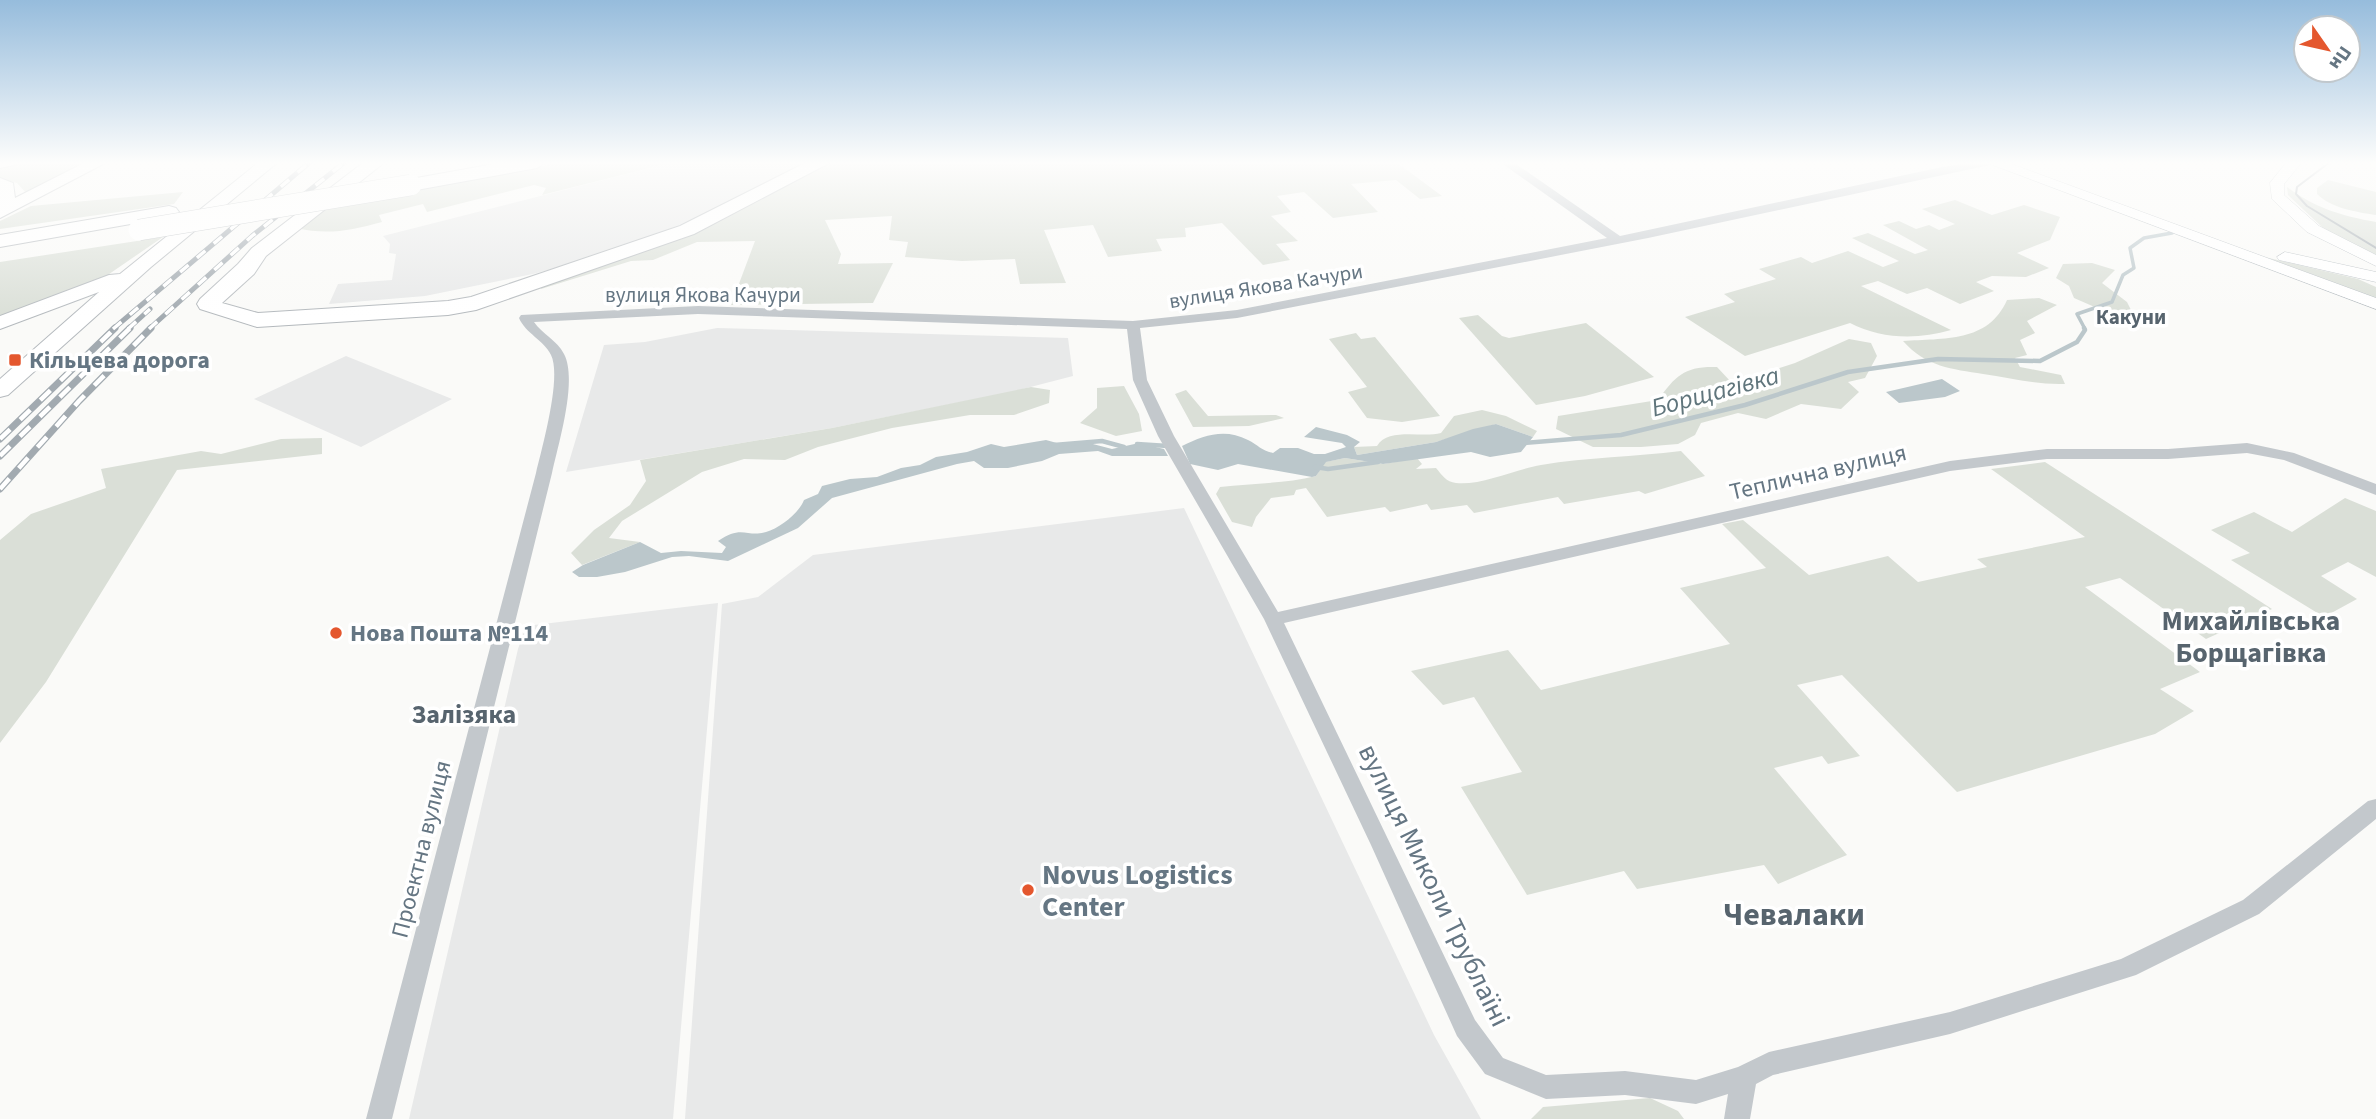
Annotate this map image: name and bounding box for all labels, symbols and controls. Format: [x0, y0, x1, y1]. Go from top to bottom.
north arrow [2292, 14, 2362, 84]
text: Пн [2322, 40, 2358, 75]
street label: вулиця Якова Качури [1167, 256, 1365, 316]
street label: вулиця Якова Качури [605, 280, 801, 310]
district label: Какуни [2096, 302, 2166, 332]
place label: Кільцева дорога [29, 343, 210, 378]
marker: Кільцева дорога [7, 352, 23, 368]
water label: Борщагівка [1647, 357, 1783, 426]
street label: Теплична вулиця [1726, 435, 1910, 510]
district label: Михайлівська Борщагівка [2162, 601, 2340, 673]
place label: Нова Пошта №114 [350, 616, 548, 651]
marker: Нова Пошта №114 [328, 625, 344, 641]
district label: Залізяка [412, 696, 516, 733]
street label: вулиця Миколи Трублаїні [1348, 737, 1520, 1034]
street label: Проектна вулиця [383, 757, 460, 942]
place label: Novus Logistics Center [1042, 855, 1233, 927]
marker: Novus Logistics Center [1020, 882, 1036, 898]
district label: Чевалаки [1723, 892, 1865, 938]

